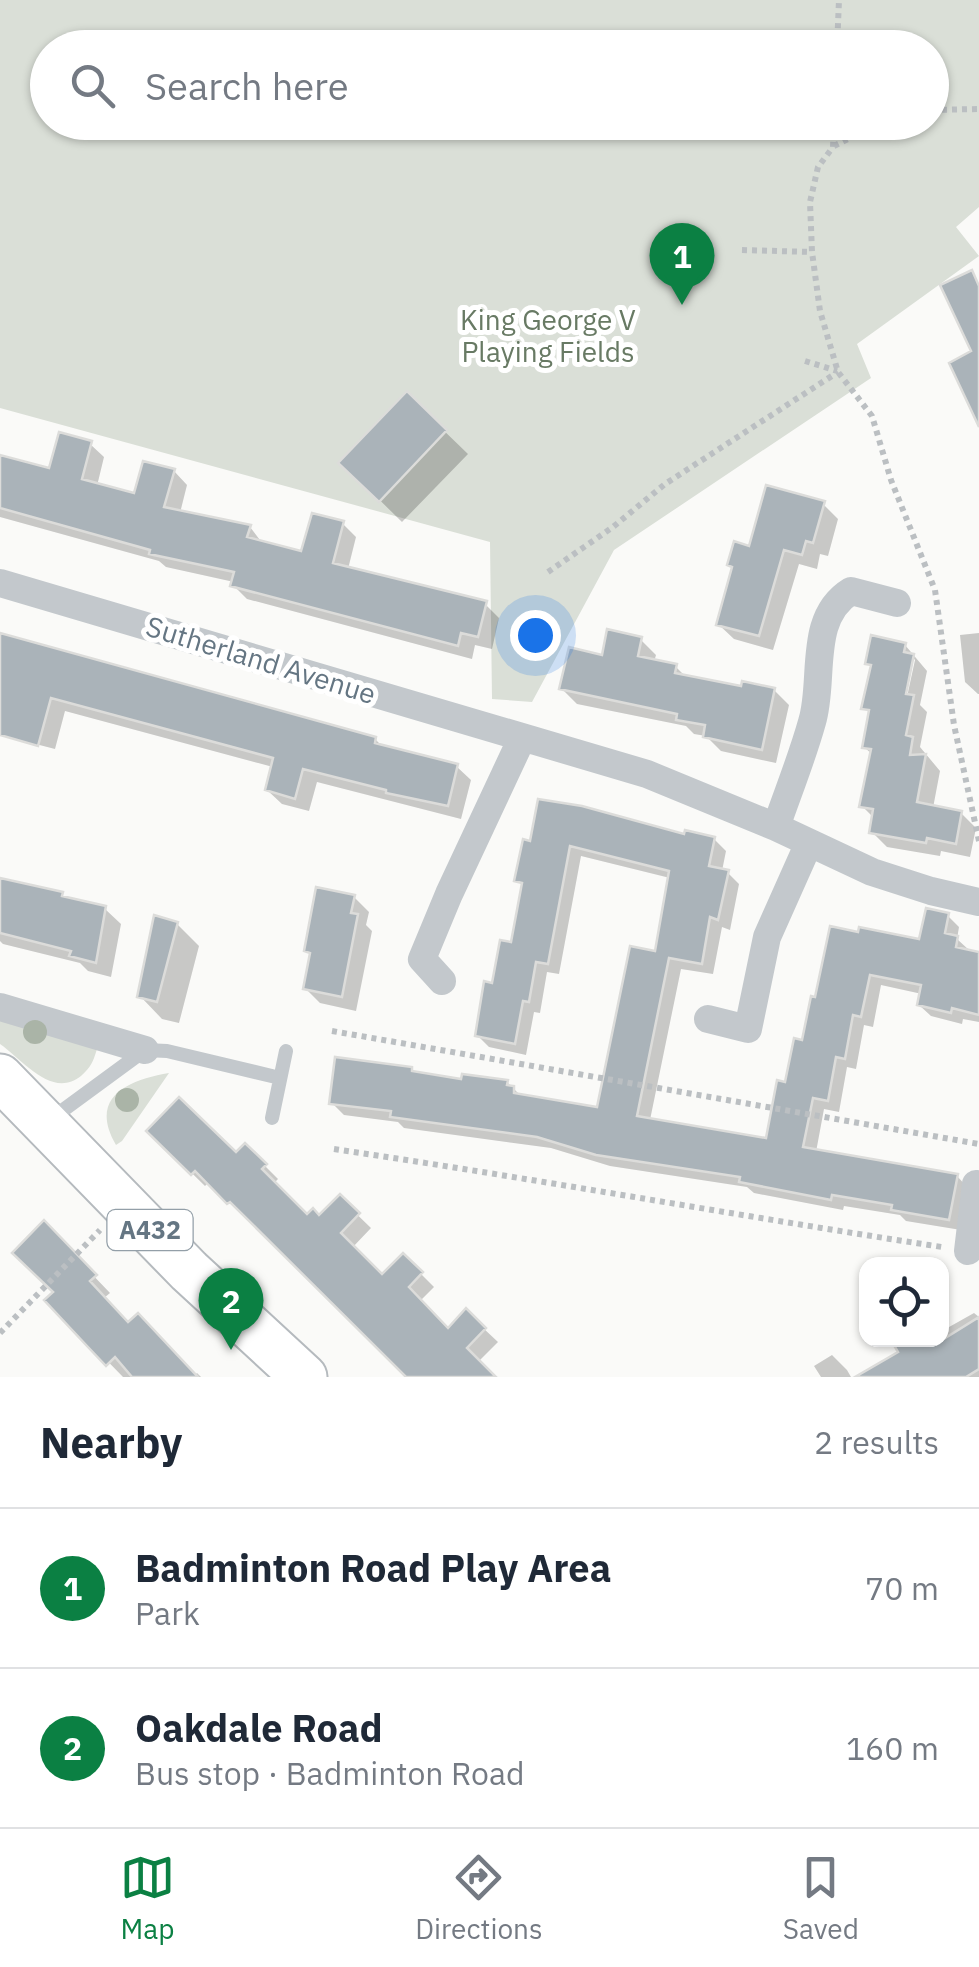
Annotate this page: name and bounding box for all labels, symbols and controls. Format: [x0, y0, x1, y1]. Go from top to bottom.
search box [30, 30, 949, 140]
icon: search [65, 58, 120, 113]
text: Search here [145, 61, 349, 110]
pin: 1 [650, 222, 714, 305]
park label: King George V Playing Fields [460, 301, 636, 370]
street label: Sutherland Avenue [142, 607, 381, 712]
your location [510, 610, 561, 661]
road number: A432 [108, 1210, 192, 1250]
map controls [859, 1257, 949, 1347]
button: locate [859, 1257, 949, 1347]
pin: 2 [198, 1268, 264, 1350]
text: Nearby [40, 1415, 182, 1470]
text: 2 results [814, 1421, 939, 1463]
text: Badminton Road Play Area [135, 1543, 611, 1592]
text: 1 [63, 1567, 82, 1609]
text: 70 m [865, 1567, 939, 1609]
text: Park [135, 1592, 200, 1634]
text: Oakdale Road [135, 1703, 383, 1752]
text: 2 [63, 1727, 82, 1769]
text: 160 m [846, 1727, 939, 1769]
text: Bus stop · Badminton Road [135, 1752, 525, 1794]
tab: Map [120, 1850, 175, 1947]
tab: Directions [415, 1850, 543, 1947]
tab: Saved [783, 1850, 859, 1947]

